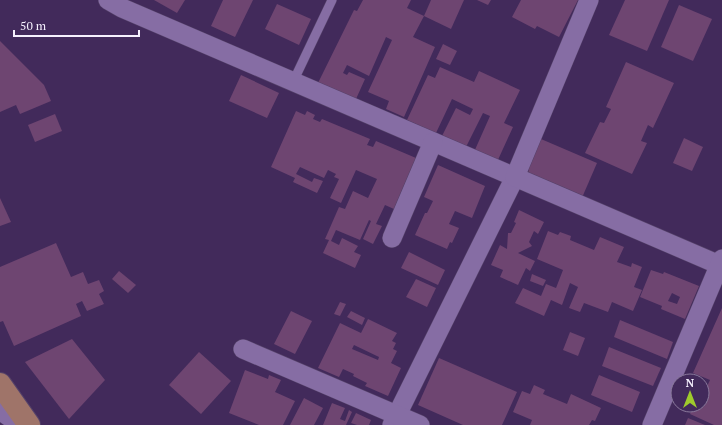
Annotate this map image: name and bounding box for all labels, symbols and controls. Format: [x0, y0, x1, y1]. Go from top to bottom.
scale bar [14, 12, 139, 38]
text: 50 m [20, 18, 47, 33]
north arrow [670, 373, 710, 413]
text: N [686, 376, 695, 390]

